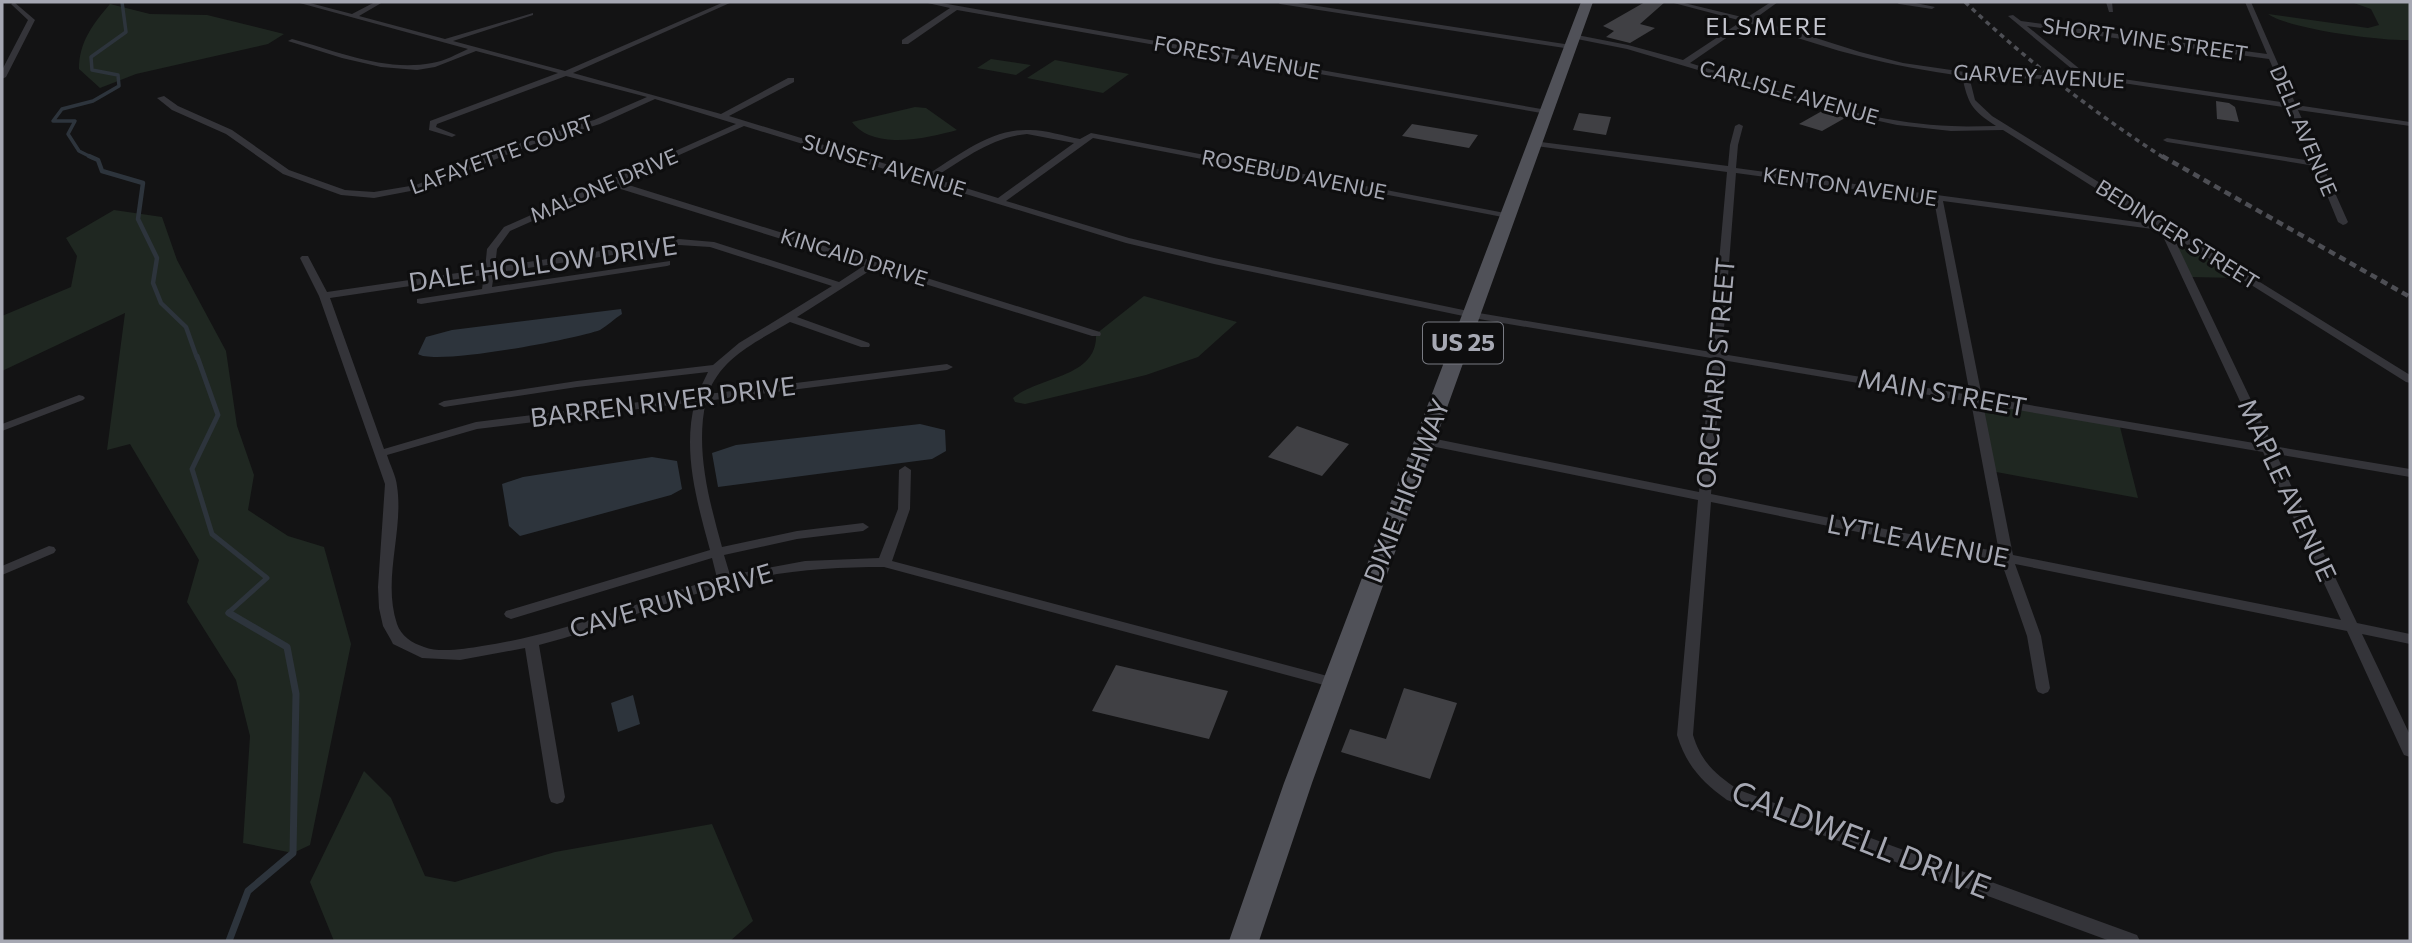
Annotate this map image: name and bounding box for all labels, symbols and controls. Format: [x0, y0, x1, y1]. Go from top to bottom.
district label: ELSMERE [1705, 11, 1829, 40]
street label: SHORT VINE STREET [2041, 12, 2249, 65]
street label: FOREST AVENUE [1152, 30, 1323, 83]
street label: CARLISLE AVENUE [1697, 54, 1882, 129]
street label: GARVEY AVENUE [1953, 59, 2125, 92]
street label: DELL AVENUE [2266, 61, 2343, 199]
street label: LAFAYETTE COURT [406, 109, 597, 198]
street label: SUNSET AVENUE [800, 128, 969, 201]
street label: MALONE DRIVE [526, 142, 681, 227]
street label: ROSEBUD AVENUE [1200, 143, 1389, 204]
street label: KENTON AVENUE [1761, 161, 1939, 210]
street label: BEDINGER STREET [2092, 174, 2264, 294]
street label: KINCAID DRIVE [778, 222, 931, 291]
street label: DALE HOLLOW DRIVE [406, 228, 679, 297]
street label: ORCHARD STREET [1689, 256, 1740, 490]
road number: US 25 [1423, 322, 1503, 364]
street label: MAIN STREET [1855, 361, 2029, 422]
street label: BARREN RIVER DRIVE [528, 369, 797, 432]
street label: MAPLE AVENUE [2233, 393, 2344, 586]
street label: DIXIE HIGHWAY [1356, 394, 1455, 587]
street label: LYTLE AVENUE [1825, 507, 2012, 572]
street label: CAVE RUN DRIVE [566, 556, 776, 643]
street label: CALDWELL DRIVE [1726, 770, 1997, 906]

